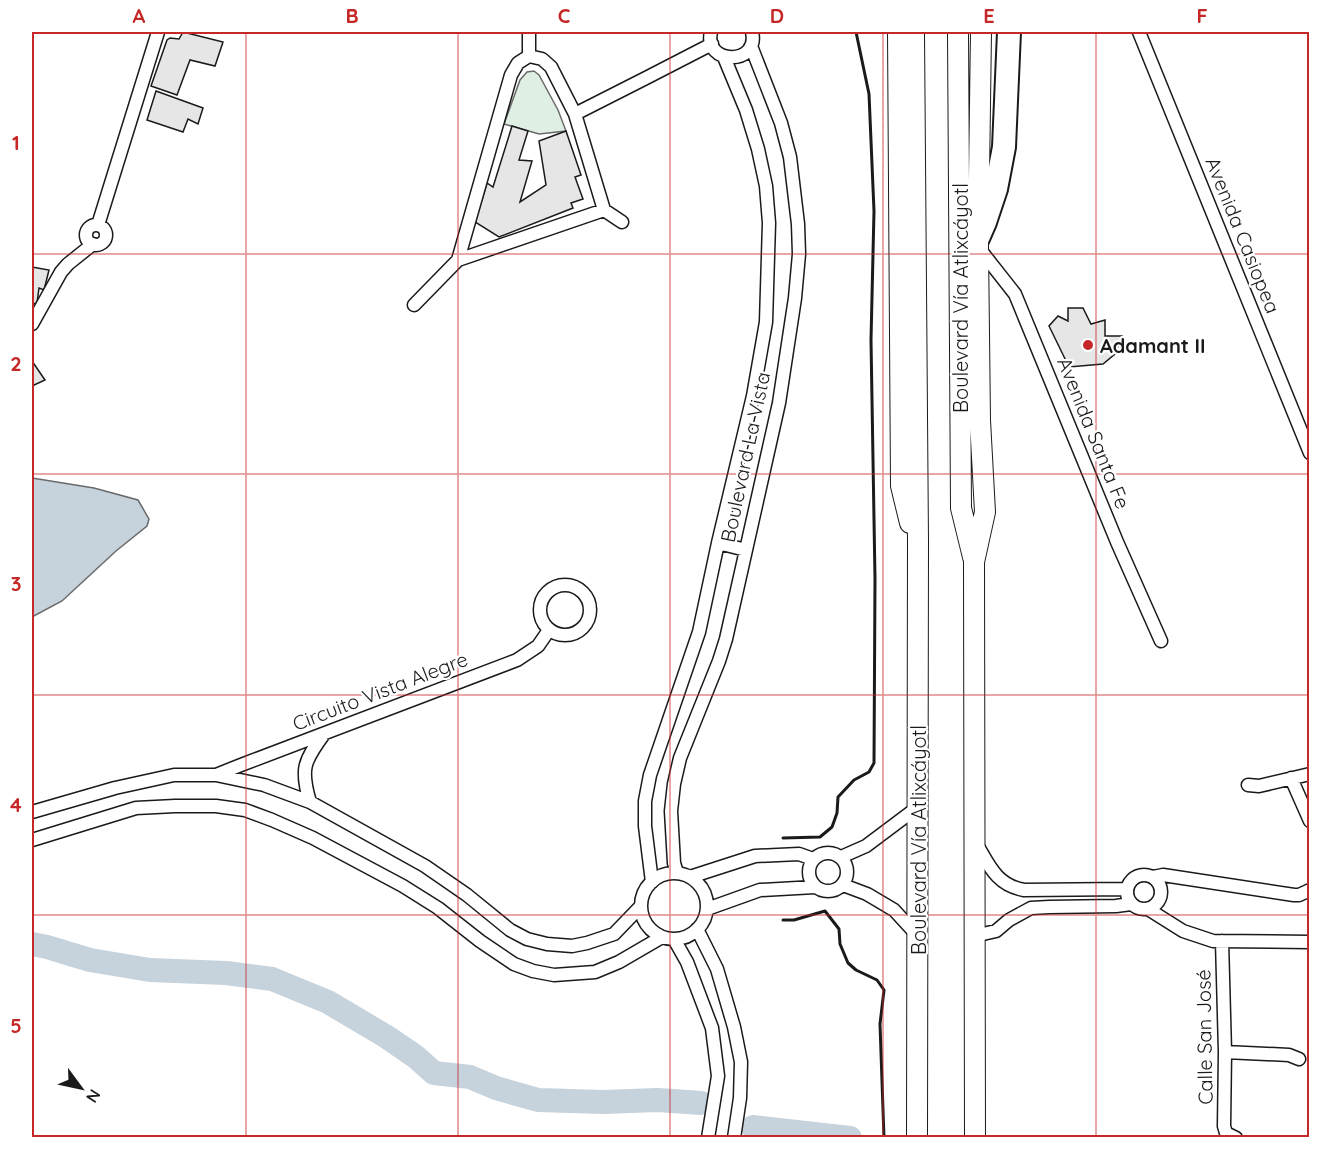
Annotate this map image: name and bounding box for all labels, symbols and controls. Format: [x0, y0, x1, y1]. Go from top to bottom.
text: A [133, 3, 146, 28]
text: B [345, 3, 359, 28]
text: C [558, 3, 571, 28]
text: D [770, 3, 784, 28]
text: E [983, 3, 995, 28]
text: F [1196, 3, 1208, 28]
text: 1 [12, 130, 20, 155]
street label: Avenida Casiopea [1200, 153, 1286, 317]
street label: Boulevard Vía Atlixcáyotl [948, 183, 973, 413]
place label: Adamant II [1100, 333, 1206, 358]
marker: Adamant II [1081, 338, 1095, 352]
text: 2 [10, 351, 22, 376]
street label: Avenida Santa Fe [1052, 354, 1136, 512]
street label: Boulevard La Vista [715, 369, 775, 545]
text: 3 [11, 571, 21, 596]
street label: Circuito Vista Alegre [289, 646, 471, 736]
street label: Boulevard Vía Atlixcáyotl [906, 725, 931, 955]
text: 4 [10, 792, 22, 817]
street label: Calle San José [1190, 969, 1218, 1105]
text: 5 [10, 1013, 22, 1038]
north arrow [51, 1058, 111, 1118]
text: N [82, 1086, 105, 1107]

